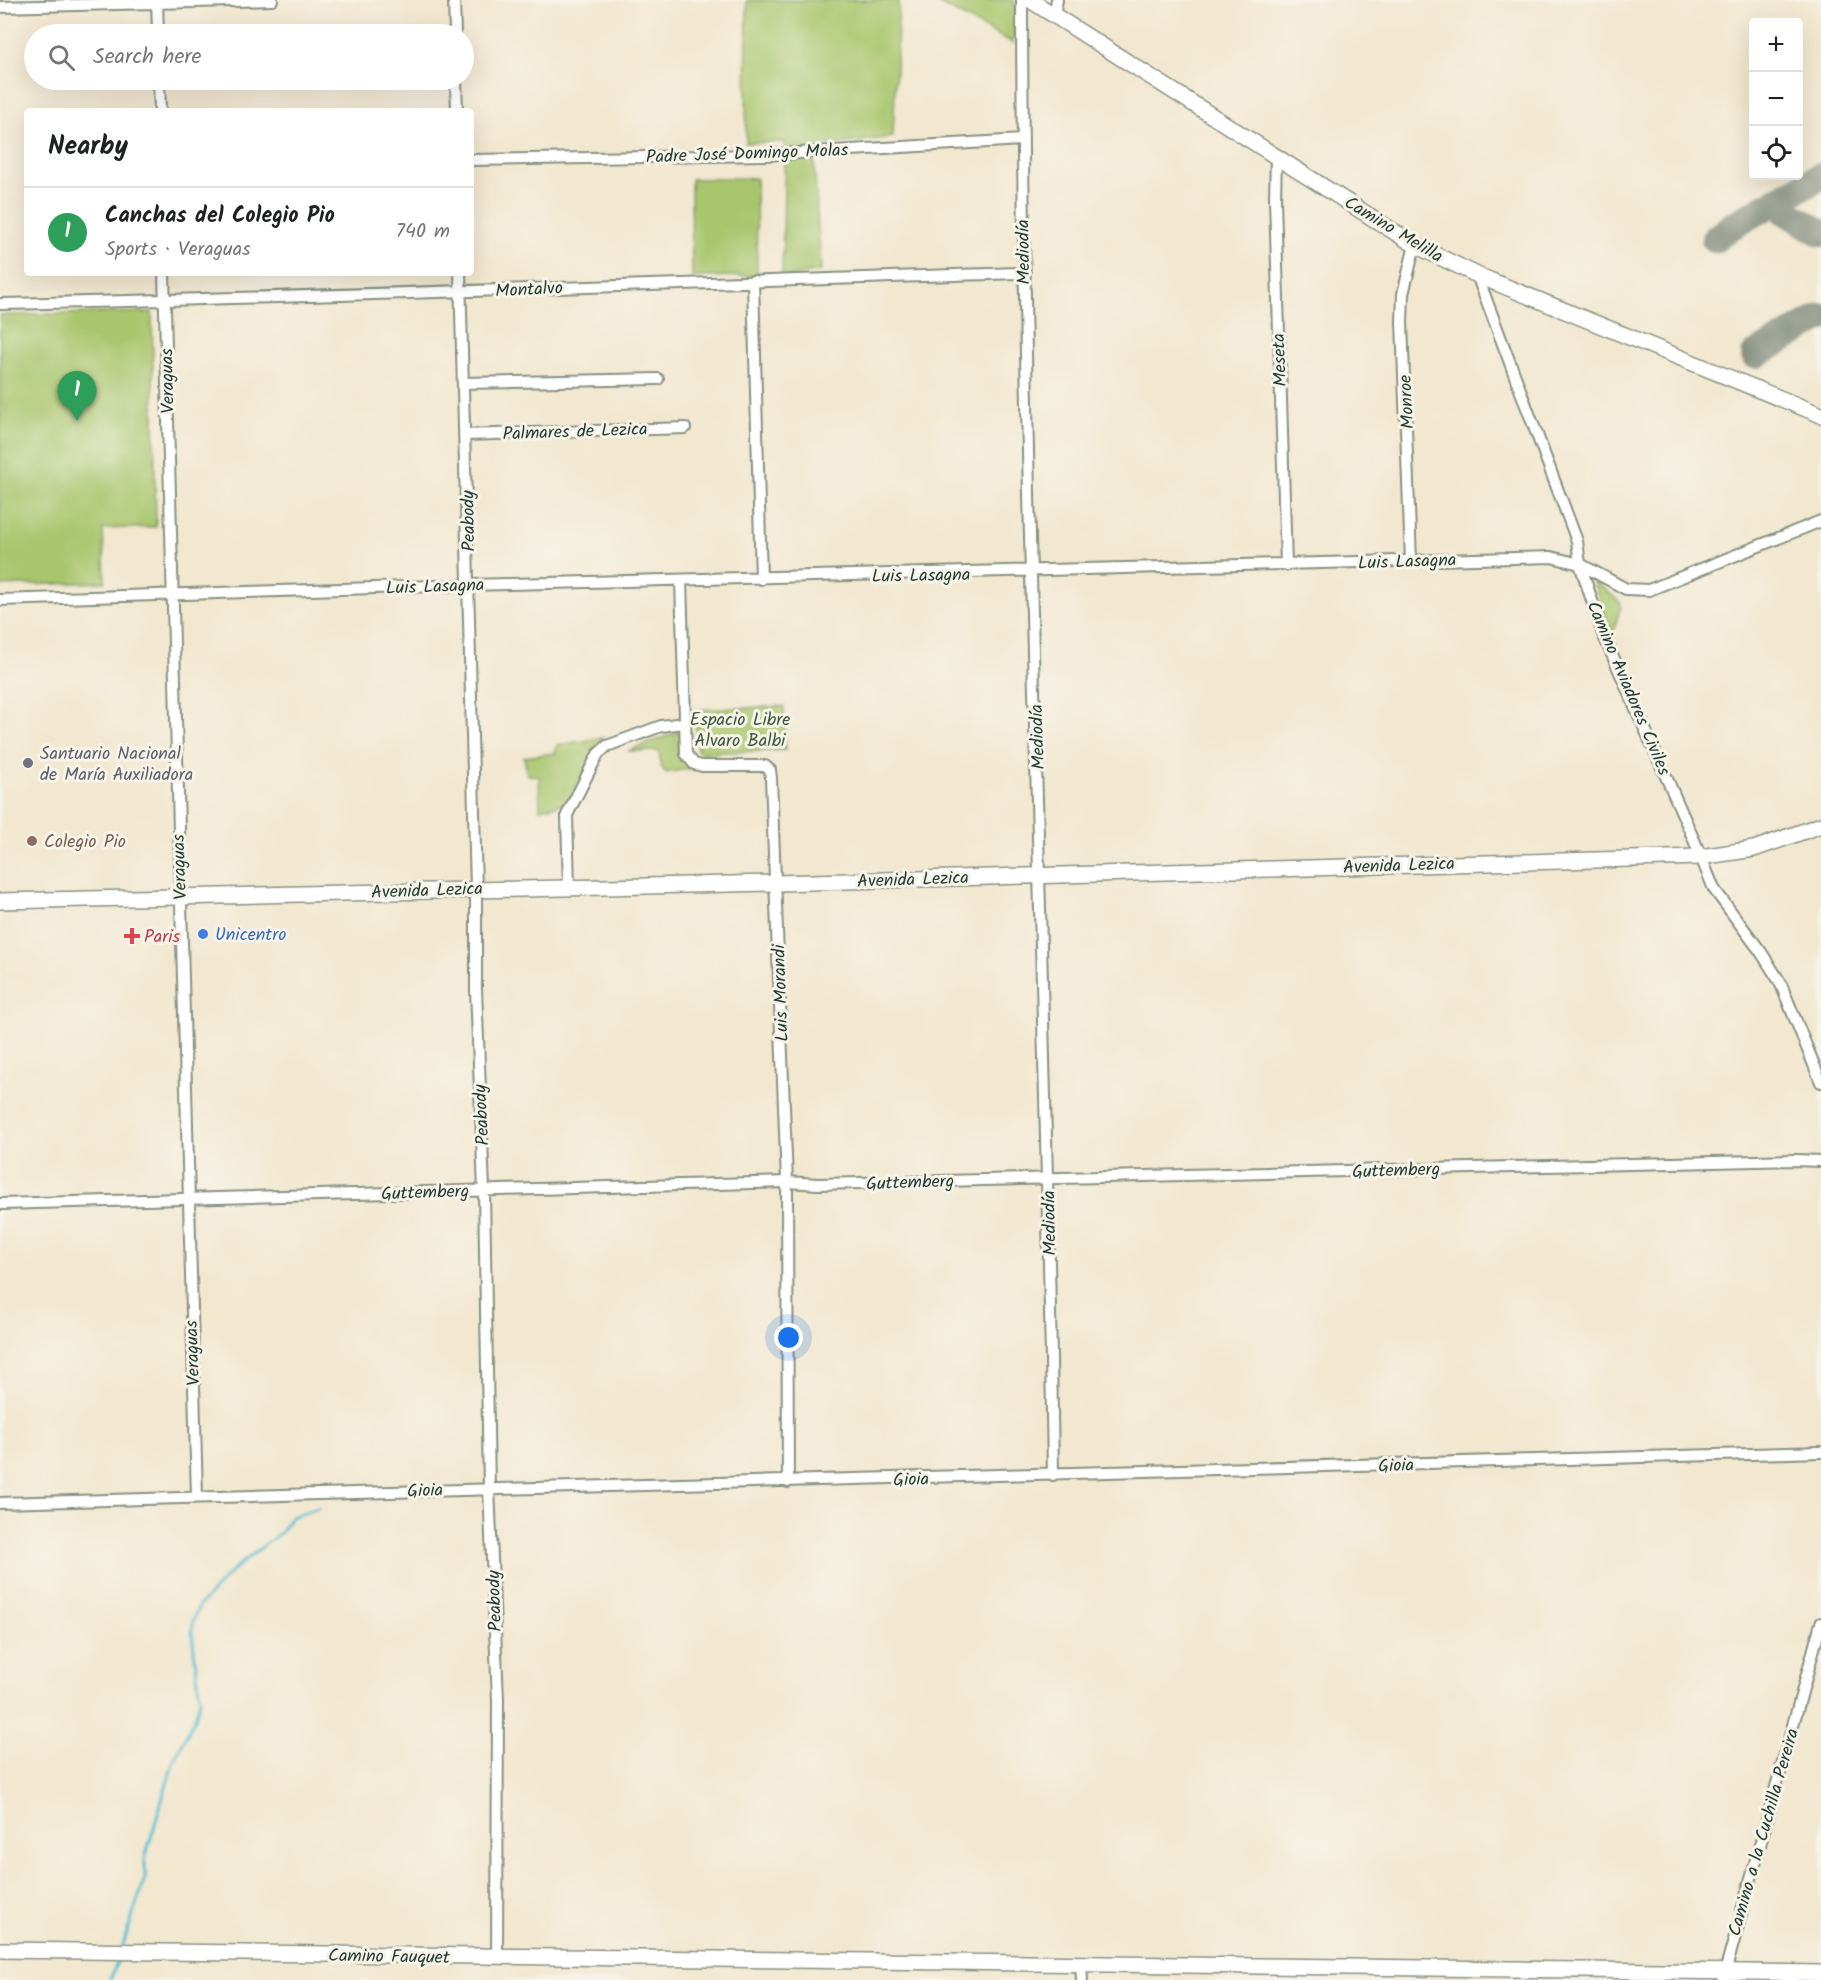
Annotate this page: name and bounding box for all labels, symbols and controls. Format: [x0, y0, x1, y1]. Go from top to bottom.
map controls [1749, 18, 1803, 180]
button: + [1749, 18, 1803, 72]
search box [24, 24, 474, 90]
text: Search here [93, 40, 201, 75]
icon: search [45, 41, 78, 74]
button: − [1749, 72, 1803, 126]
text: Nearby [48, 126, 128, 168]
button: locate [1749, 126, 1803, 180]
street label: Padre José Domingo Molas [645, 136, 849, 173]
street label: Camino Melilla [1338, 189, 1448, 271]
text: Canchas del Colegio Pio [105, 199, 335, 234]
text: 1 [64, 216, 71, 248]
text: 740 m [396, 216, 450, 248]
street label: Mediodía [1009, 219, 1040, 285]
text: Sports · Veraguas [105, 234, 251, 266]
street label: Montalvo [495, 274, 564, 307]
street label: Meseta [1265, 333, 1296, 387]
street label: Veraguas [153, 348, 184, 414]
pin: 1 [58, 372, 97, 421]
street label: Monroe [1392, 374, 1423, 430]
street label: Palmares de Lezica [502, 415, 648, 450]
street label: Peabody [454, 489, 485, 552]
street label: Luis Lasagna [1357, 546, 1457, 579]
street label: Luis Lasagna [871, 561, 971, 592]
street label: Luis Lasagna [385, 571, 485, 604]
street label: Camino Aviadores Civiles [1578, 597, 1678, 781]
street label: Mediodía [1023, 704, 1054, 770]
park label: Espacio Libre Alvaro Balbi [690, 706, 790, 756]
place label: Santuario Nacional de María Auxiliadora [40, 740, 193, 790]
marker: Santuario Nacional de María Auxiliadora [21, 756, 35, 770]
place label: Colegio Pio [44, 828, 126, 857]
street label: Veraguas [165, 833, 196, 900]
marker: Colegio Pio [25, 834, 39, 848]
street label: Avenida Lezica [1343, 850, 1455, 883]
street label: Avenida Lezica [857, 864, 969, 897]
street label: Avenida Lezica [371, 875, 483, 908]
place label: Unicentro [215, 921, 286, 950]
place label: Paris [144, 923, 180, 952]
marker: Unicentro [196, 927, 210, 941]
marker: Paris [125, 929, 139, 943]
street label: Luis Morandi [765, 943, 798, 1042]
street label: Peabody [466, 1083, 499, 1146]
street label: Guttemberg [1352, 1155, 1441, 1188]
street label: Guttemberg [866, 1167, 955, 1200]
street label: Guttemberg [381, 1177, 470, 1210]
street label: Mediodía [1035, 1190, 1066, 1256]
street label: Veraguas [178, 1319, 209, 1386]
your location [774, 1323, 803, 1352]
street label: Gioia [1377, 1451, 1415, 1482]
street label: Gioia [892, 1465, 930, 1496]
street label: Gioia [406, 1476, 444, 1507]
street label: Peabody [480, 1569, 511, 1632]
street label: Camino a la Cuchilla Pereira [1721, 1725, 1808, 1940]
street label: Camino Fauquet [328, 1942, 451, 1973]

